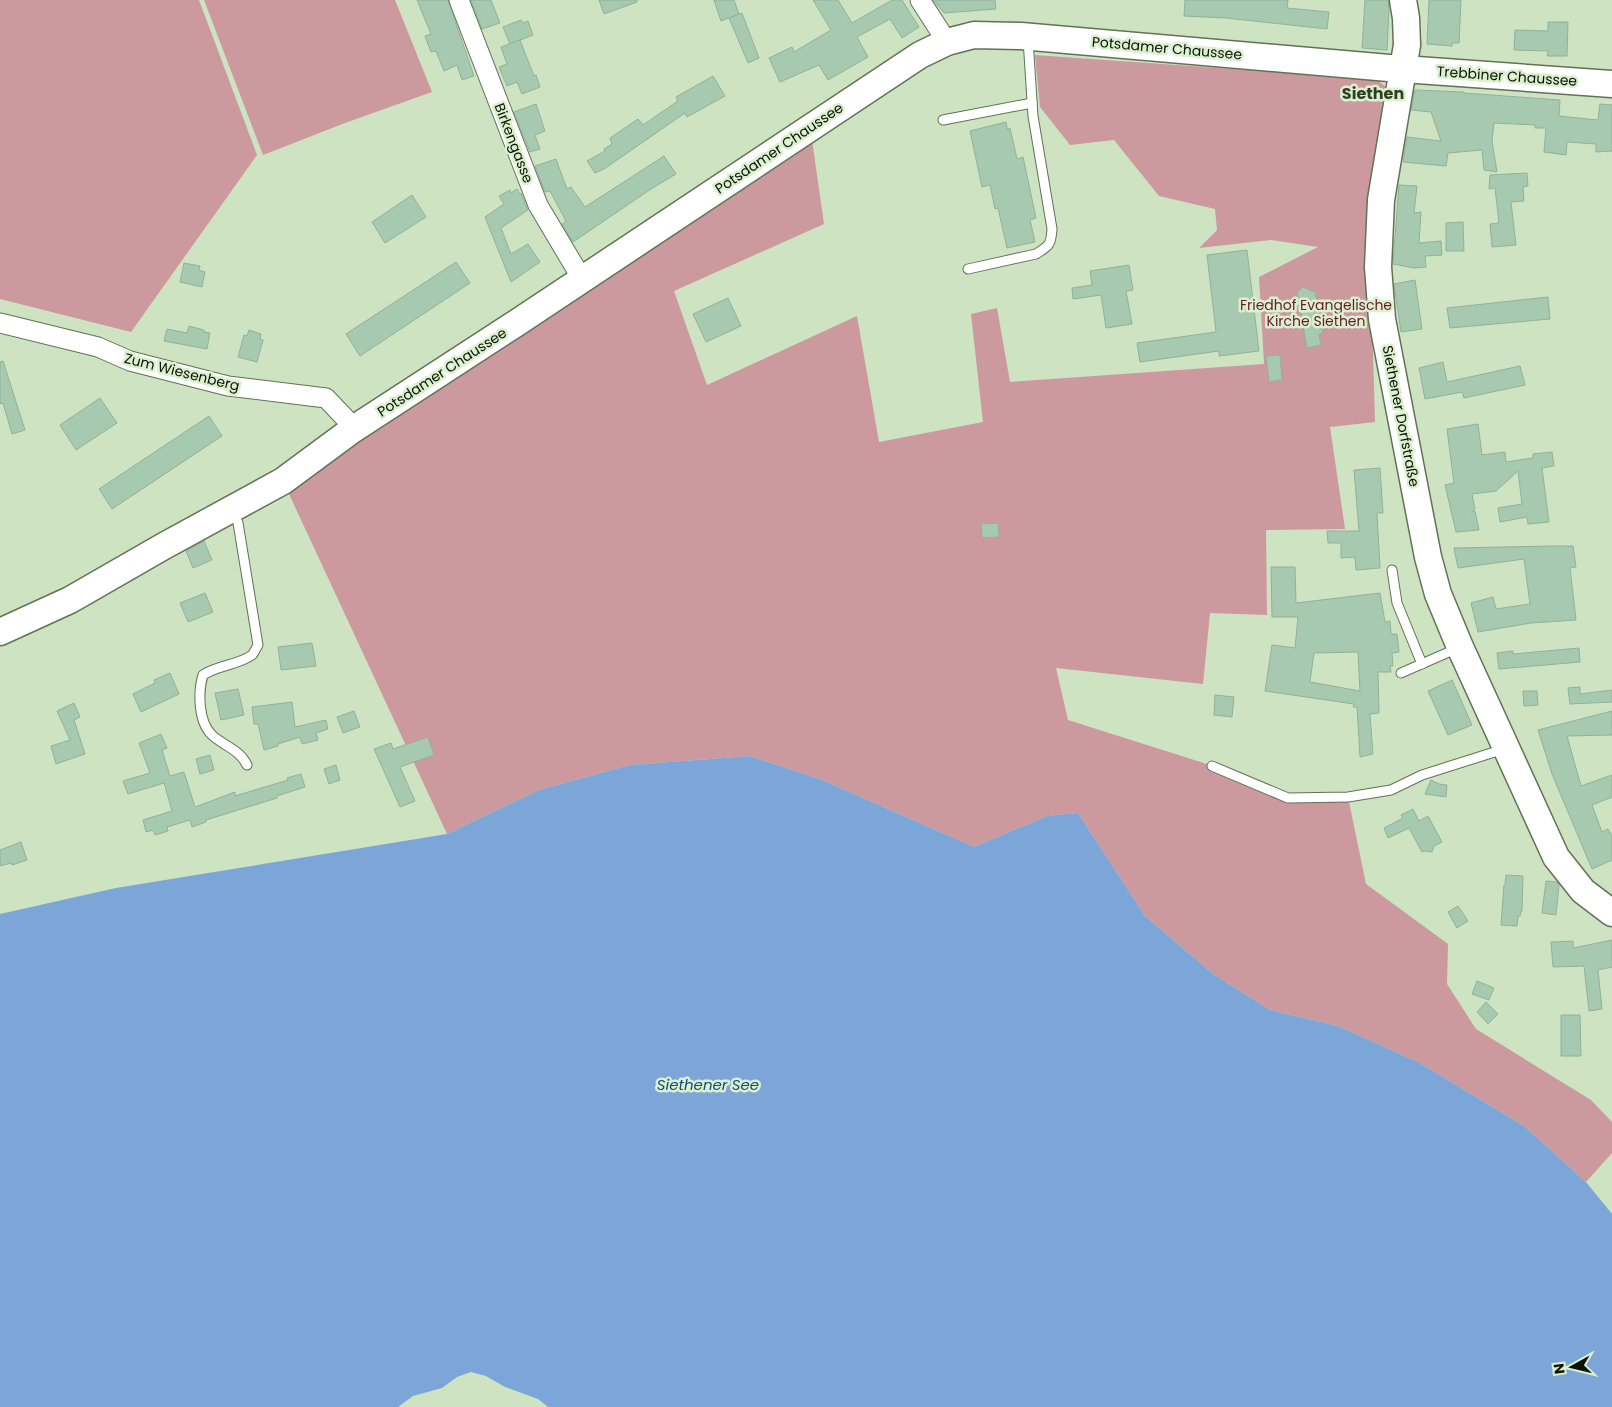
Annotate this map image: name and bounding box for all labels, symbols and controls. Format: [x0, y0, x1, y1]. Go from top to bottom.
street label: Potsdamer Chaussee [1091, 31, 1243, 65]
street label: Trebbiner Chaussee [1436, 61, 1578, 91]
district label: Siethen [1342, 82, 1404, 105]
street label: Potsdamer Chaussee [711, 97, 847, 198]
street label: Birkengasse [490, 100, 539, 186]
park label: Friedhof Evangelische Kirche Siethen [1240, 295, 1392, 331]
street label: Potsdamer Chaussee [373, 322, 511, 421]
street label: Siethener Dorfstraße [1377, 344, 1425, 489]
street label: Zum Wiesenberg [122, 348, 242, 396]
water label: Siethener See [657, 1074, 759, 1095]
north arrow [1547, 1342, 1597, 1392]
text: N [1548, 1362, 1570, 1375]

